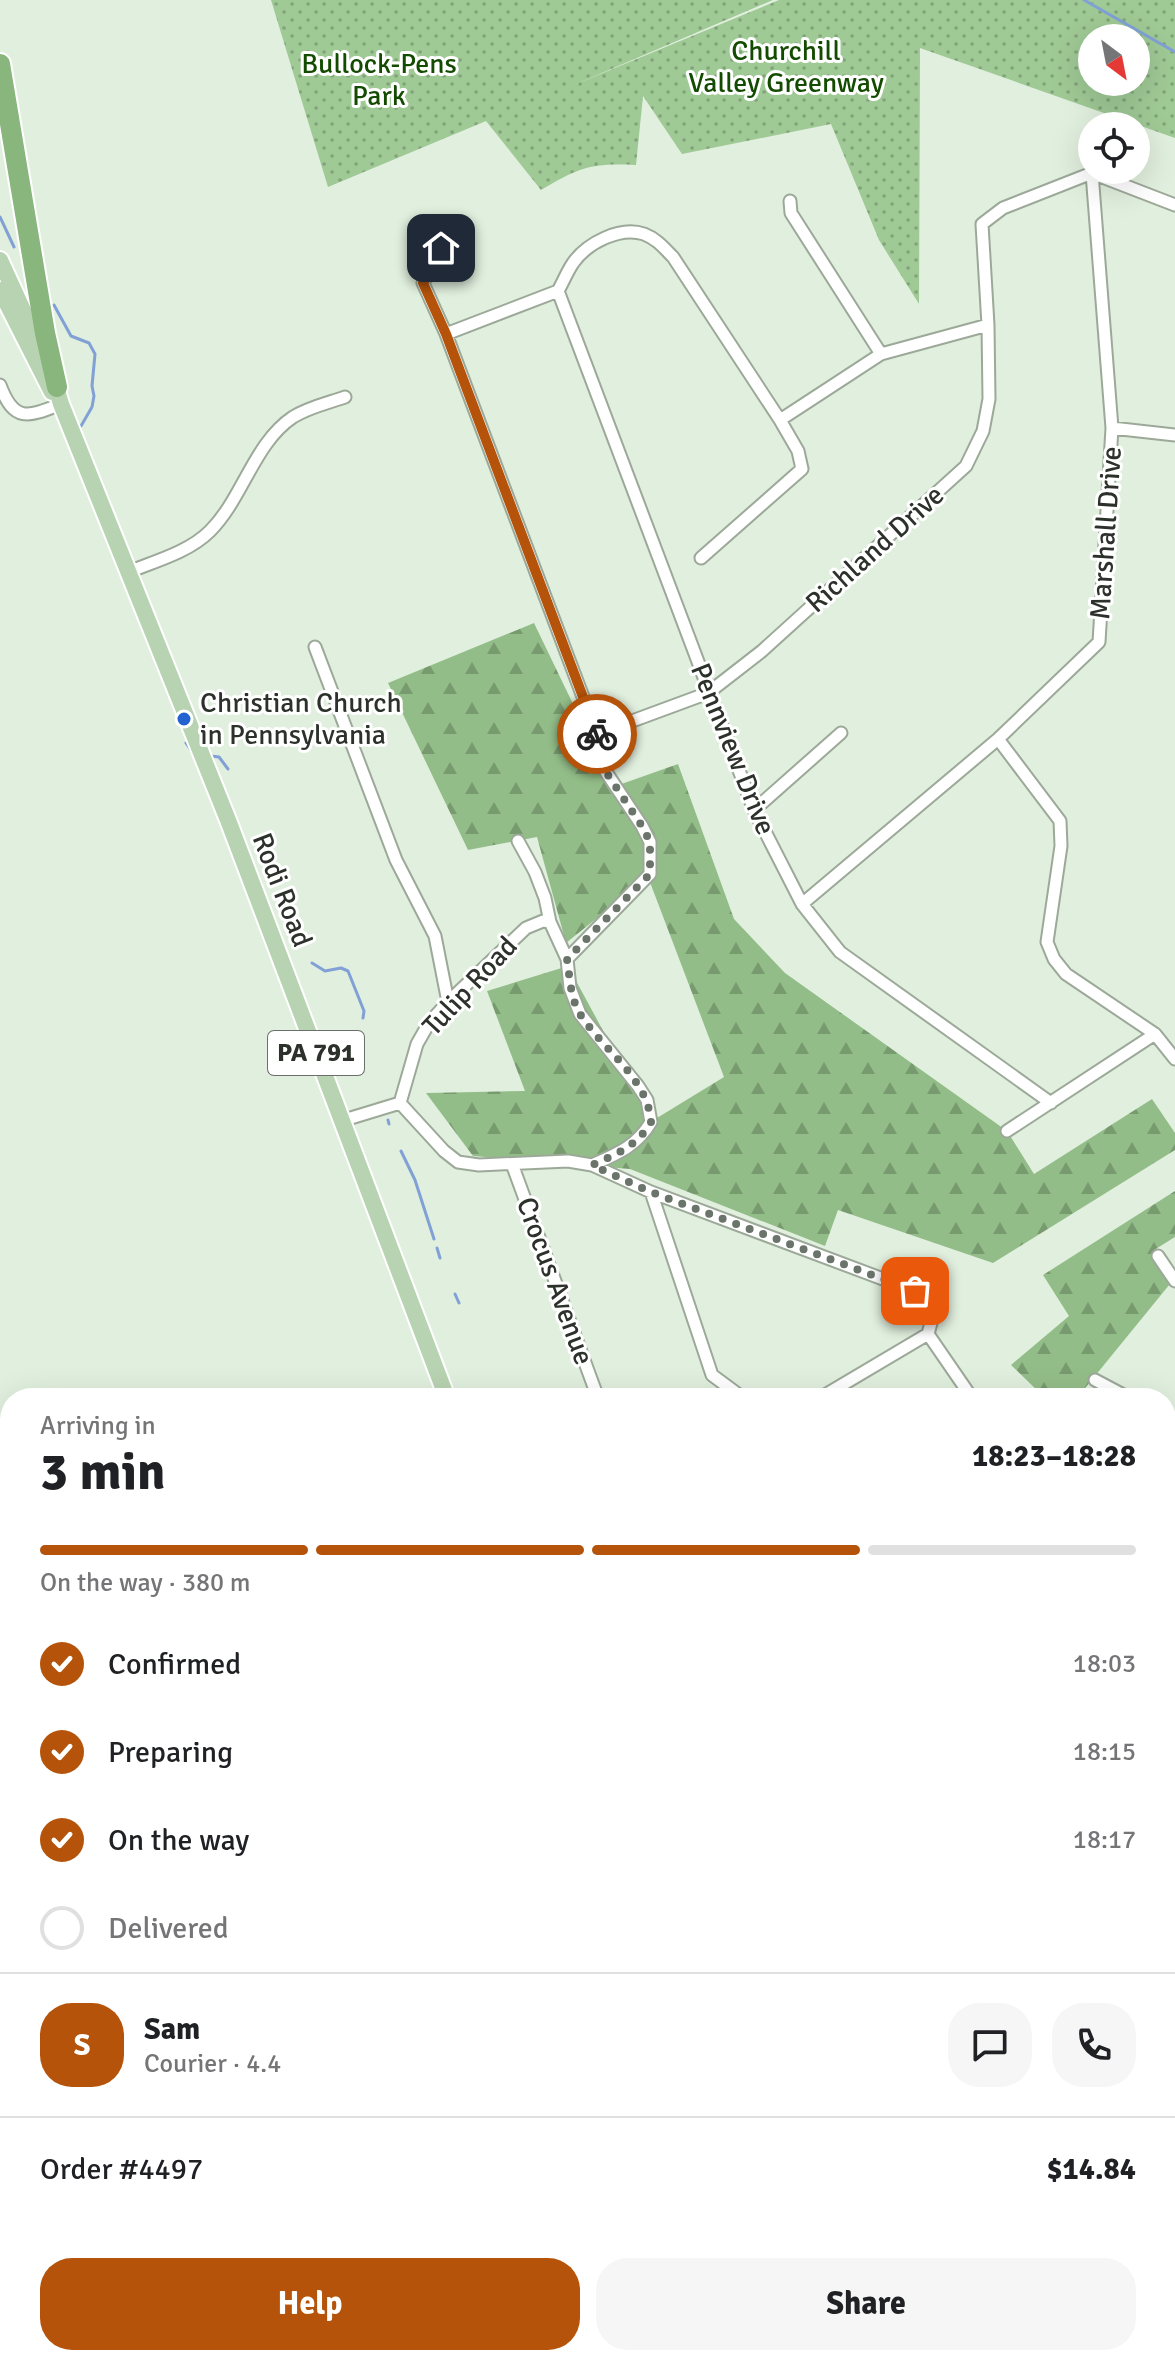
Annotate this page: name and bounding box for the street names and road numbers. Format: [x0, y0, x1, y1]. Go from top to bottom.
street label: Marshall Drive [1083, 445, 1129, 621]
street label: Richland Drive [799, 478, 951, 620]
street label: Pennview Drive [683, 658, 783, 840]
street label: Rodi Road [245, 828, 319, 952]
street label: Tulip Road [415, 929, 525, 1043]
road number: PA 791 [268, 1031, 364, 1075]
street label: Crocus Avenue [509, 1193, 601, 1369]

